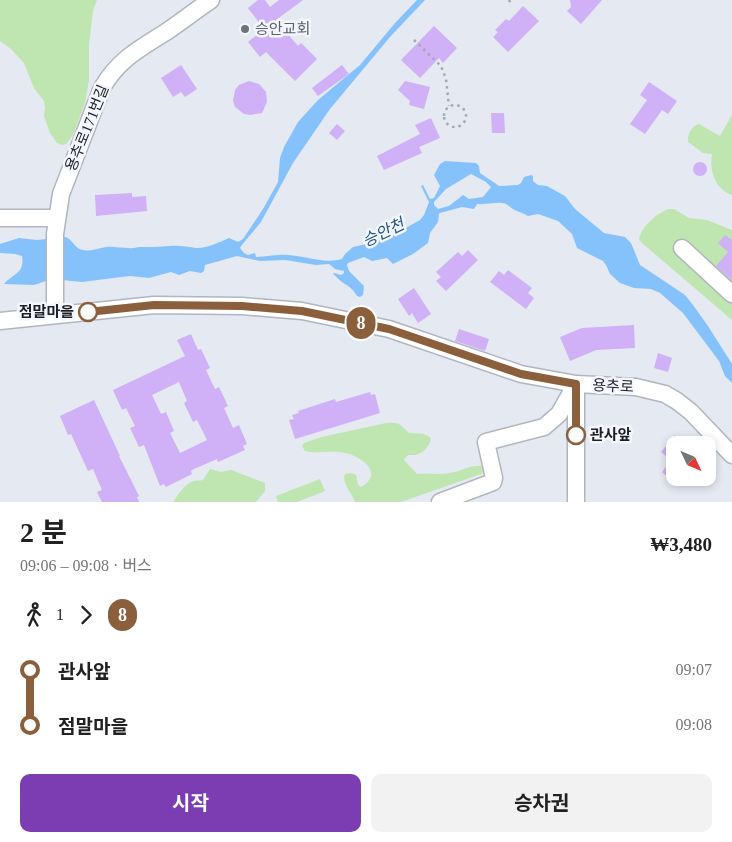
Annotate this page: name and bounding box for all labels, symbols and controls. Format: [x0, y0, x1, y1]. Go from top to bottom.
place label: 승안교회 [255, 21, 310, 37]
marker: 승안교회 [239, 23, 251, 35]
street label: 용추로171번길 [62, 83, 112, 173]
water label: 승안천 [360, 214, 409, 250]
marker: 점말마을 [78, 302, 98, 322]
place label: 점말마을 [19, 304, 74, 320]
line badge: 8 [345, 307, 377, 339]
text: 8 [357, 313, 366, 333]
street label: 용추로 [592, 377, 634, 395]
marker: 관사앞 [566, 425, 586, 445]
place label: 관사앞 [590, 427, 632, 443]
north arrow [666, 436, 716, 486]
map controls [666, 436, 716, 486]
text: 2 분 [20, 517, 67, 548]
text: ₩3,480 [650, 534, 712, 555]
text: 09:06 – 09:08 · 버스 [20, 557, 152, 574]
icon: walk [20, 601, 48, 629]
icon: forward [72, 601, 100, 629]
text: 8 [118, 605, 127, 625]
text: 1 [56, 606, 64, 623]
text: 관사앞 [58, 661, 110, 682]
text: 09:07 [676, 661, 712, 678]
text: 점말마을 [58, 716, 128, 737]
text: 09:08 [676, 716, 712, 733]
button: 시작 [20, 774, 361, 832]
button: 승차권 [371, 774, 712, 832]

